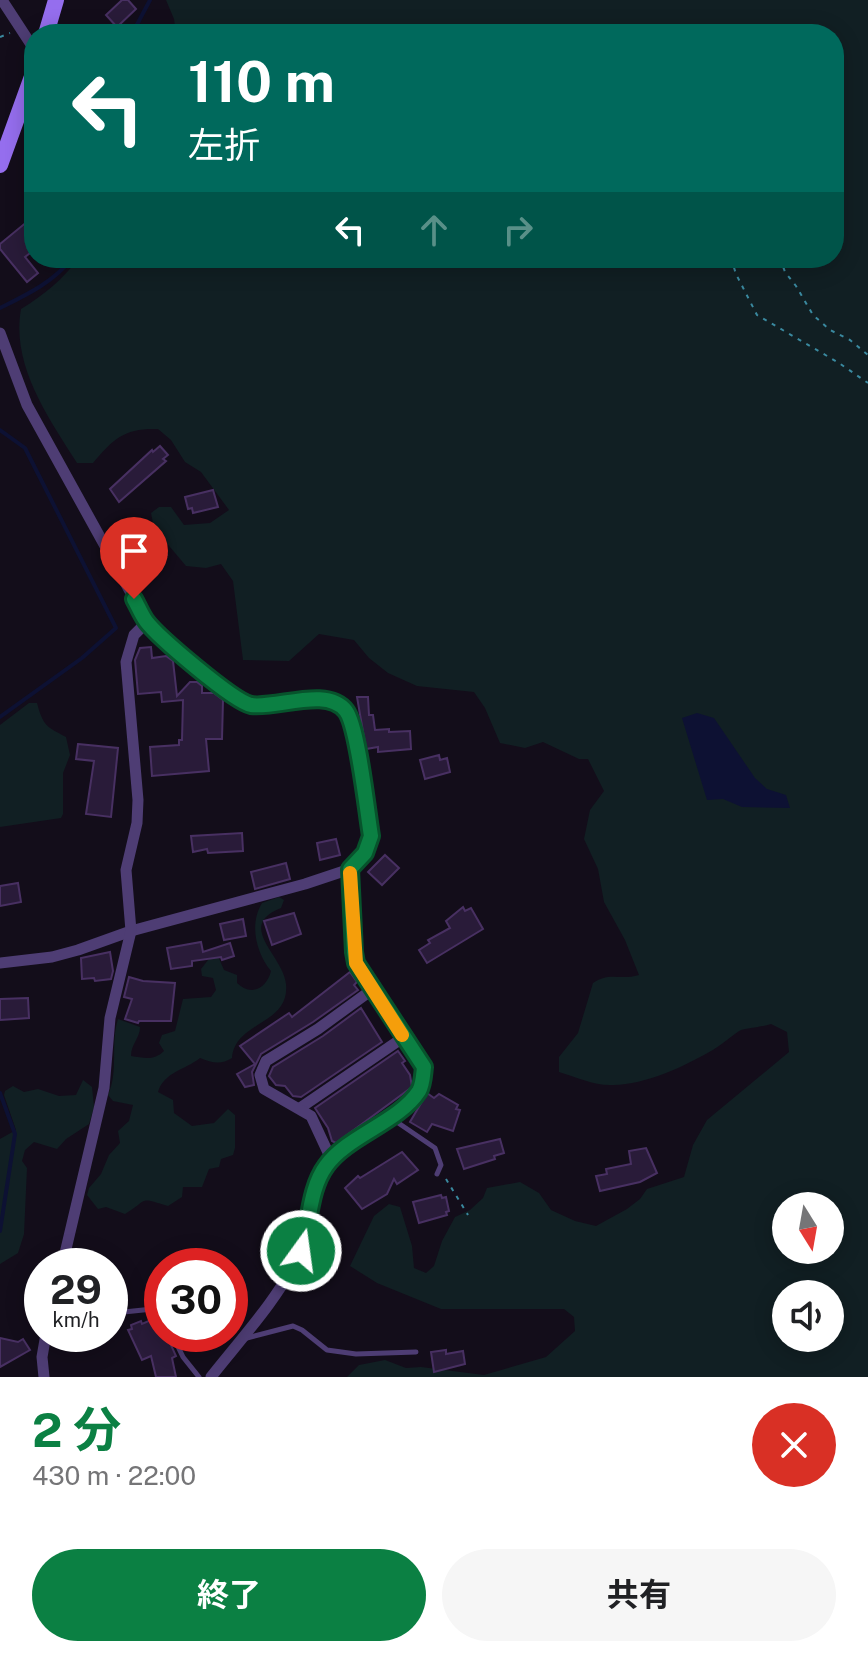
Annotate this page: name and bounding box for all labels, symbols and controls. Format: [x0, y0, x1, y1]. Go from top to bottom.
text: 110 m [188, 49, 335, 115]
icon: left [56, 56, 160, 160]
text: 左折 [188, 124, 260, 166]
icon: left [328, 208, 372, 252]
icon: ahead [412, 208, 456, 252]
icon: right [496, 208, 540, 252]
pin [100, 517, 168, 599]
icon: arrive [112, 529, 156, 573]
north arrow [772, 1192, 844, 1264]
map controls [772, 1192, 844, 1352]
position arrow [259, 1209, 343, 1293]
speed limit sign: 30 [144, 1248, 248, 1352]
text: 29 [50, 1266, 102, 1313]
button: sound [772, 1280, 844, 1352]
text: km/h [52, 1308, 100, 1332]
text: 2 分 [32, 1401, 121, 1458]
button: close [752, 1403, 836, 1487]
text: 430 m · 22:00 [32, 1460, 196, 1491]
button: 終了 [32, 1549, 426, 1641]
button: 共有 [442, 1549, 836, 1641]

